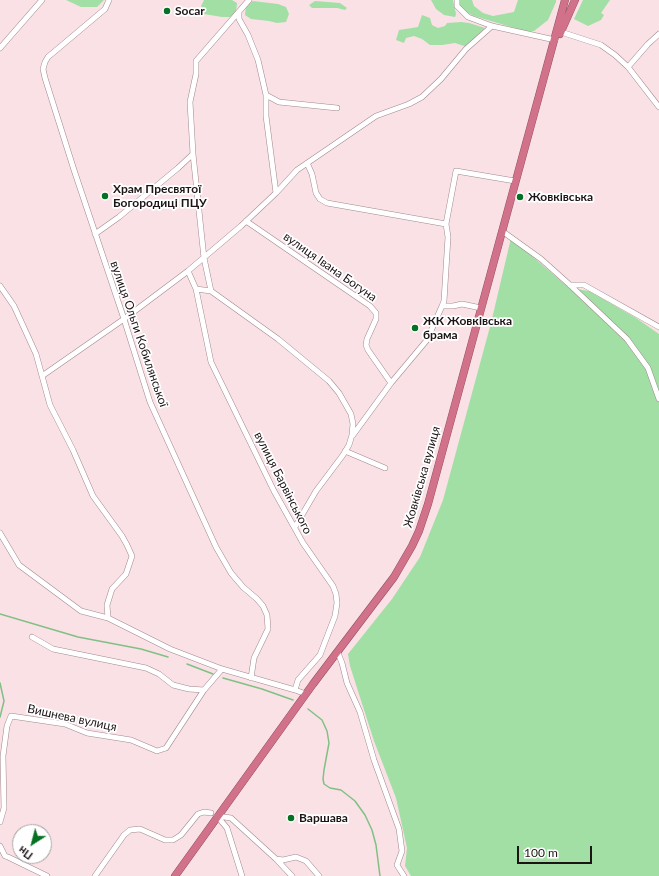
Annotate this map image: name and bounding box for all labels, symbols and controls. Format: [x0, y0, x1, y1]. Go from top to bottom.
place label: Socar [175, 4, 205, 18]
marker: Socar [162, 6, 172, 16]
place label: Храм Пресвятої Богородиці ПЦУ [113, 182, 207, 210]
place label: Жовківська [528, 190, 593, 204]
marker: Храм Пресвятої Богородиці ПЦУ [100, 191, 110, 201]
marker: Жовківська [515, 192, 525, 202]
street label: вулиця Івана Богуна [281, 229, 379, 305]
street label: вулиця Ольги Кобилянської [107, 259, 171, 409]
place label: ЖК Жовківська брама [423, 314, 512, 342]
marker: ЖК Жовківська брама [410, 323, 420, 333]
street label: Жовківська вулиця [401, 425, 443, 529]
street label: вулиця Барвінського [251, 429, 315, 537]
street label: Вишнева вулиця [26, 701, 118, 735]
place label: Варшава [299, 811, 348, 825]
marker: Варшава [286, 813, 296, 823]
north arrow [12, 824, 52, 864]
scale bar [519, 838, 594, 864]
text: Пн [16, 844, 35, 863]
text: 100 m [524, 845, 558, 860]

